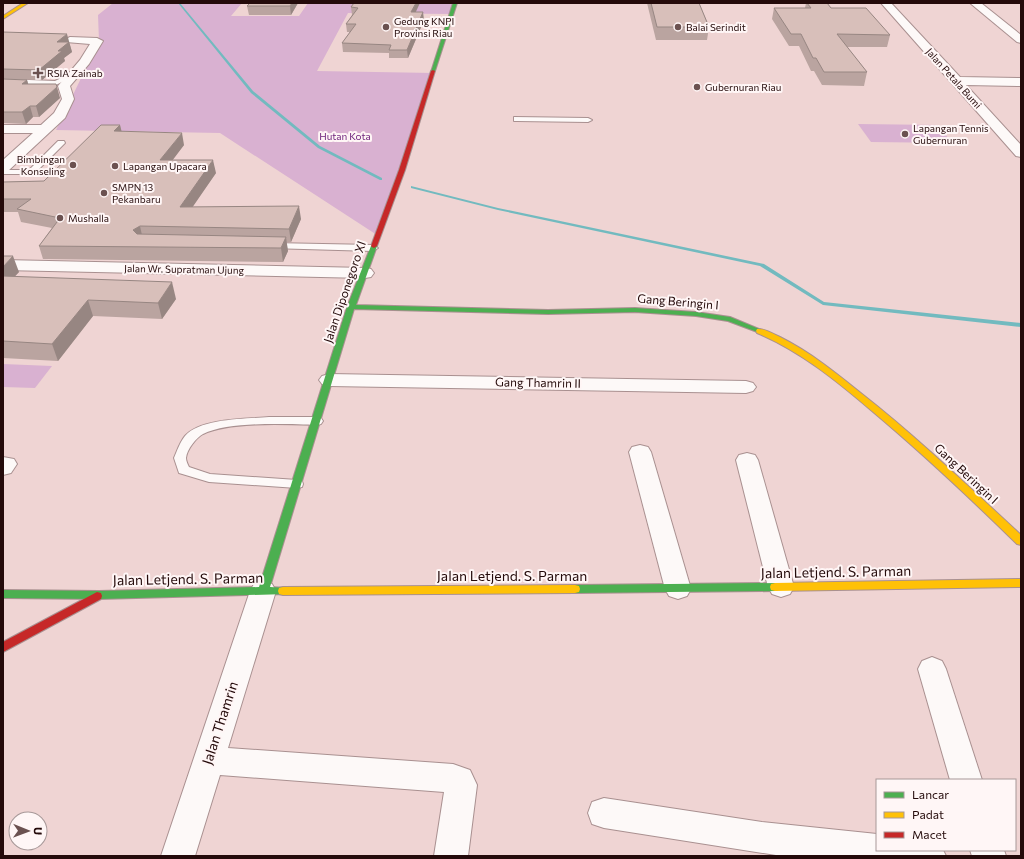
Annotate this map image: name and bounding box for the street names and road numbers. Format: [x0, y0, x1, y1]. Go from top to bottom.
street label: Jalan Petala Bumi [924, 45, 984, 111]
street label: Jalan Diponegoro XI [320, 239, 369, 345]
street label: Jalan Wr. Supratman Ujung [124, 262, 245, 276]
street label: Gang Beringin I [637, 290, 719, 312]
street label: Gang Thamrin II [495, 374, 581, 390]
street label: Gang Beringin I [932, 440, 1001, 506]
street label: Jalan Letjend. S. Parman [761, 562, 911, 581]
street label: Jalan Letjend. S. Parman [437, 567, 587, 584]
street label: Jalan Letjend. S. Parman [113, 569, 263, 588]
street label: Jalan Thamrin [198, 679, 241, 767]

